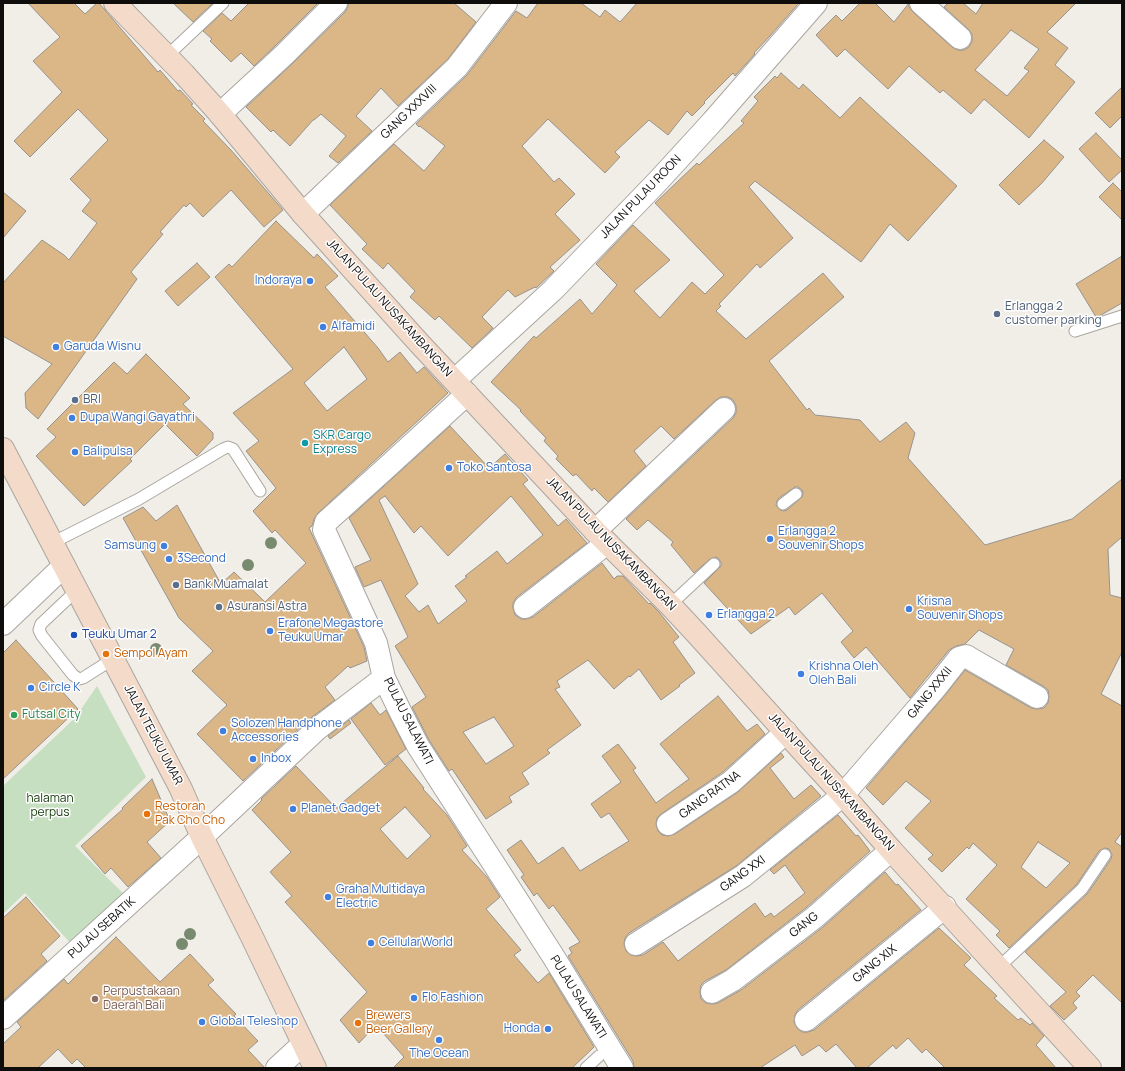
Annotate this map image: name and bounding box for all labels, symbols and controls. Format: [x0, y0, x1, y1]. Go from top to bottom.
street label: GANG XXXVIII [378, 82, 440, 142]
street label: JALAN PULAU ROON [597, 152, 685, 242]
street label: JALAN PULAU NUSAKAMBANGAN [323, 236, 455, 380]
place label: Indoraya [255, 274, 302, 288]
marker: Indoraya [305, 276, 315, 286]
place label: Erlangga 2 customer parking [1005, 300, 1102, 328]
marker: Erlangga 2 customer parking [992, 309, 1002, 319]
place label: Alfamidi [331, 320, 375, 334]
marker: Alfamidi [318, 322, 328, 332]
place label: Garuda Wisnu [64, 340, 141, 354]
marker: Garuda Wisnu [51, 342, 61, 352]
place label: BRI [83, 393, 101, 407]
marker: BRI [70, 395, 80, 405]
place label: Dupa Wangi Gayathri [80, 411, 195, 425]
marker: Dupa Wangi Gayathri [67, 413, 77, 423]
place label: SKR Cargo Express [313, 429, 371, 457]
marker: SKR Cargo Express [300, 438, 310, 448]
place label: Balipulsa [83, 445, 133, 459]
marker: Balipulsa [70, 447, 80, 457]
place label: Toko Santosa [457, 461, 531, 475]
marker: Toko Santosa [444, 463, 454, 473]
street label: JALAN PULAU NUSAKAMBANGAN [543, 474, 679, 614]
place label: Erlangga 2 Souvenir Shops [778, 525, 864, 553]
marker: Erlangga 2 Souvenir Shops [765, 534, 775, 544]
place label: Samsung [104, 539, 156, 553]
marker: Samsung [159, 541, 169, 551]
place label: 3Second [177, 552, 226, 566]
marker: 3Second [164, 554, 174, 564]
place label: Bank Muamalat [184, 578, 268, 592]
marker: Bank Muamalat [171, 580, 181, 590]
place label: Krisna Souvenir Shops [917, 595, 1003, 623]
place label: Asuransi Astra [227, 600, 307, 614]
marker: Asuransi Astra [214, 602, 224, 612]
marker: Krisna Souvenir Shops [904, 604, 914, 614]
place label: Erlangga 2 [717, 608, 775, 622]
marker: Erlangga 2 [704, 610, 714, 620]
place label: Erafone Megastore Teuku Umar [278, 617, 383, 645]
marker: Erafone Megastore Teuku Umar [265, 626, 275, 636]
place label: Teuku Umar 2 [82, 628, 157, 642]
marker: Teuku Umar 2 [69, 630, 79, 640]
place label: Sempol Ayam [114, 647, 188, 661]
marker: Sempol Ayam [101, 649, 111, 659]
place label: Krishna Oleh Oleh Bali [809, 660, 878, 688]
street label: GANG XXXII [905, 664, 955, 722]
marker: Krishna Oleh Oleh Bali [796, 669, 806, 679]
street label: PULAU SALAWATI [380, 675, 436, 767]
place label: Circle K [39, 681, 80, 695]
street label: JALAN TEUKU UMAR [121, 682, 185, 788]
marker: Circle K [26, 683, 36, 693]
place label: Futsal City [22, 708, 80, 722]
marker: Futsal City [9, 710, 19, 720]
street label: JALAN PULAU NUSAKAMBANGAN [765, 710, 897, 854]
place label: Solozen Handphone Accessories [231, 717, 342, 745]
marker: Solozen Handphone Accessories [218, 726, 228, 736]
place label: Inbox [261, 752, 291, 766]
marker: Inbox [248, 754, 258, 764]
street label: GANG RATNA [677, 768, 743, 822]
park label: halaman perpus [26, 792, 74, 820]
place label: Restoran Pak Cho Cho [155, 800, 225, 828]
place label: Planet Gadget [301, 802, 380, 816]
marker: Planet Gadget [288, 804, 298, 814]
marker: Restoran Pak Cho Cho [142, 809, 152, 819]
street label: GANG XXI [718, 853, 768, 895]
place label: Graha Multidaya Electric [336, 883, 425, 911]
marker: Graha Multidaya Electric [323, 892, 333, 902]
street label: PULAU SEBATIK [65, 894, 139, 962]
street label: GANG [787, 909, 821, 941]
place label: CellularWorld [379, 936, 453, 950]
marker: CellularWorld [366, 938, 376, 948]
street label: GANG XIX [850, 942, 900, 986]
street label: PULAU SALAWATI [547, 953, 609, 1041]
place label: Perpustakaan Daerah Bali [103, 985, 180, 1013]
place label: Flo Fashion [422, 991, 483, 1005]
marker: Flo Fashion [409, 993, 419, 1003]
marker: Perpustakaan Daerah Bali [90, 994, 100, 1004]
place label: Brewers Beer Gallery [366, 1009, 432, 1037]
place label: Global Teleshop [210, 1015, 298, 1029]
marker: Global Teleshop [197, 1017, 207, 1027]
marker: Brewers Beer Gallery [353, 1018, 363, 1028]
place label: Honda [504, 1022, 540, 1036]
marker: Honda [543, 1024, 553, 1034]
marker: The Ocean [434, 1035, 444, 1045]
place label: The Ocean [409, 1047, 469, 1061]

